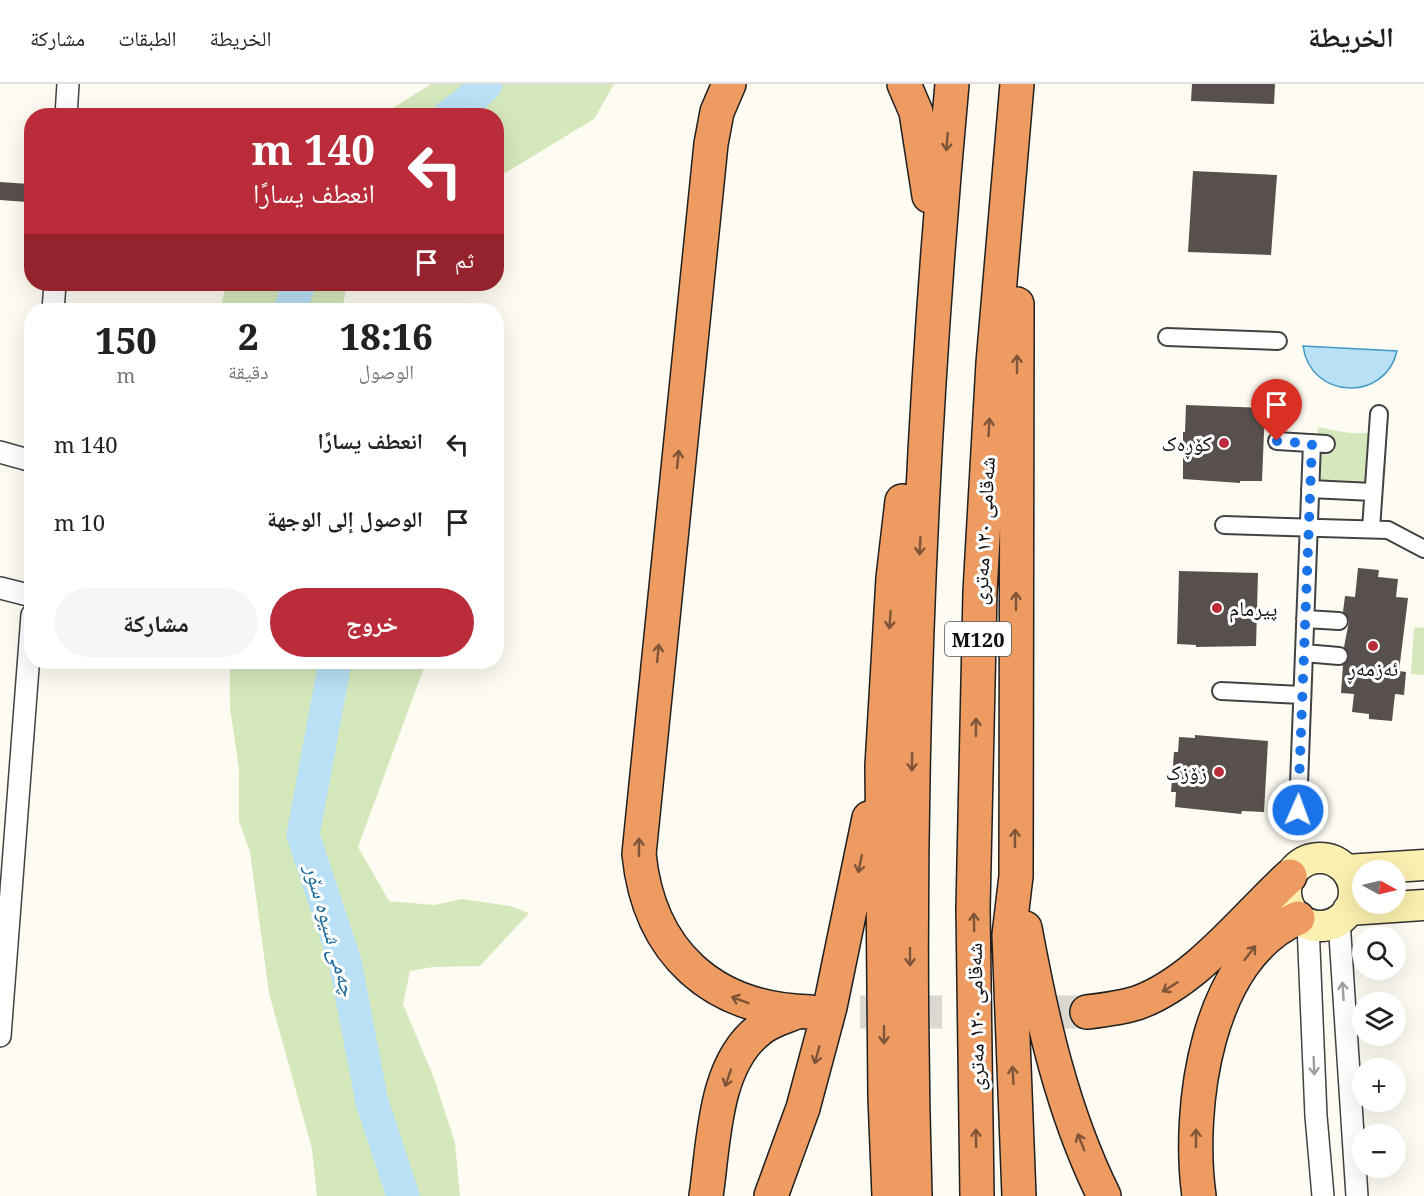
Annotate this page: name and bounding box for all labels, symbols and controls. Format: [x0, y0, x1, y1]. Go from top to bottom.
text: الخريطة [1308, 17, 1394, 55]
text: مشاركة [30, 24, 85, 52]
text: الطبقات [118, 24, 177, 52]
text: الخريطة [210, 24, 271, 52]
text: 140 m [251, 120, 375, 177]
icon: left [396, 132, 474, 210]
one-way arrow [941, 132, 952, 152]
text: انعطف يسارًا [253, 174, 375, 211]
text: ثم [455, 244, 474, 274]
icon: arrive [410, 246, 443, 279]
text: 2 [238, 312, 258, 361]
text: 18:16 [340, 312, 433, 361]
text: 150 [95, 316, 157, 365]
one-way arrow [1011, 355, 1023, 375]
text: دقيقة [228, 358, 269, 385]
text: الوصول [359, 358, 414, 385]
text: m [117, 362, 135, 389]
pin [1251, 379, 1302, 441]
icon: arrive [1260, 388, 1293, 421]
one-way arrow [983, 417, 994, 437]
text: انعطف يسارًا [318, 425, 423, 455]
icon: left [441, 428, 474, 461]
text: 140 m [54, 429, 117, 459]
place label: کۆڕەک [1162, 429, 1212, 460]
marker: کۆڕەک [1217, 436, 1231, 450]
one-way arrow [673, 449, 684, 469]
street label: شەقامی ١٢٠ مەتری [965, 456, 1001, 606]
text: الوصول إلى الوجهة [267, 503, 423, 533]
icon: arrive [441, 506, 474, 539]
text: 10 m [54, 507, 105, 537]
one-way arrow [915, 536, 926, 556]
button: مشاركة [54, 588, 258, 657]
button: خروج [270, 588, 474, 657]
one-way arrow [1010, 592, 1022, 612]
place label: پیرمام [1229, 594, 1277, 623]
marker: پیرمام [1210, 601, 1224, 615]
one-way arrow [884, 610, 895, 630]
road number: M120 [945, 622, 1011, 656]
marker: ئەزمەڕ [1366, 639, 1380, 653]
one-way arrow [653, 643, 664, 663]
place label: ئەزمەڕ [1347, 654, 1398, 685]
one-way arrow [971, 717, 982, 737]
one-way arrow [907, 752, 918, 772]
place label: زۆزک [1166, 758, 1207, 786]
marker: زۆزک [1212, 765, 1226, 779]
position arrow [1266, 778, 1330, 842]
one-way arrow [1009, 829, 1021, 849]
one-way arrow [633, 837, 645, 857]
one-way arrow [853, 855, 865, 874]
water label: چەمی شیوە سۆر [298, 859, 365, 1000]
north arrow [1352, 860, 1406, 914]
map controls [1352, 860, 1406, 1178]
one-way arrow [968, 912, 980, 932]
button: search [1352, 926, 1406, 980]
street label: شەقامی ١٢٠ مەتری [960, 943, 990, 1091]
one-way arrow [1244, 946, 1257, 962]
one-way arrow [905, 947, 916, 967]
one-way arrow [1161, 980, 1178, 993]
one-way arrow [1338, 981, 1349, 1001]
button: layers [1352, 992, 1406, 1046]
one-way arrow [731, 994, 749, 1005]
one-way arrow [878, 1024, 890, 1044]
one-way arrow [811, 1045, 822, 1064]
one-way arrow [1309, 1055, 1320, 1075]
button: + [1352, 1058, 1406, 1112]
one-way arrow [1008, 1065, 1019, 1085]
one-way arrow [722, 1069, 733, 1088]
button: − [1352, 1124, 1406, 1178]
one-way arrow [970, 1128, 982, 1148]
one-way arrow [1190, 1128, 1202, 1148]
one-way arrow [1074, 1134, 1085, 1152]

